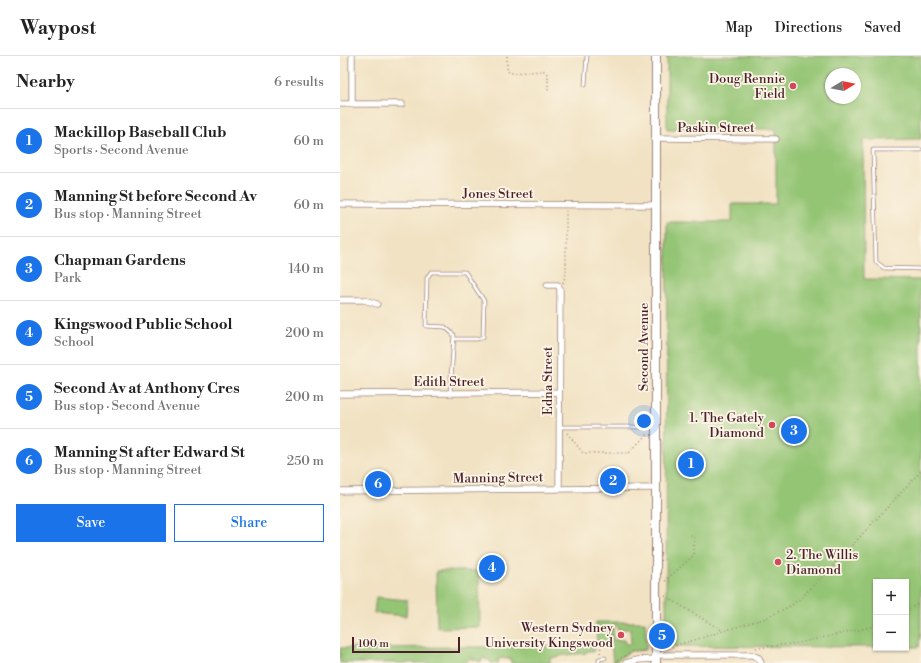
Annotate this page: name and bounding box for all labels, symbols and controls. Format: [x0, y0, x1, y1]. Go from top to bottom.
text: Waypost [20, 16, 96, 40]
text: Map [725, 19, 753, 37]
text: Directions [775, 19, 842, 37]
text: Saved [864, 19, 901, 37]
north arrow [825, 68, 861, 104]
text: Nearby [16, 71, 75, 93]
place label: Doug Rennie Field [709, 71, 786, 102]
text: 6 results [274, 74, 324, 90]
marker: Doug Rennie Field [788, 81, 798, 91]
street label: Paskin Street [677, 120, 755, 136]
text: Mackillop Baseball Club [54, 123, 226, 142]
text: 1 [26, 133, 32, 149]
text: 60 m [293, 133, 324, 149]
text: Sports · Second Avenue [54, 142, 189, 158]
street label: Jones Street [462, 186, 534, 202]
text: Manning St before Second Av [54, 187, 257, 206]
text: 2 [25, 197, 33, 213]
text: 60 m [293, 197, 324, 213]
text: Bus stop · Manning Street [54, 206, 202, 222]
text: Chapman Gardens [54, 251, 186, 270]
text: 3 [25, 261, 33, 277]
text: 140 m [288, 261, 324, 277]
text: Park [54, 270, 81, 286]
street label: Second Avenue [636, 302, 652, 391]
text: Kingswood Public School [54, 315, 233, 334]
text: 4 [25, 325, 33, 341]
text: 200 m [285, 325, 324, 341]
text: School [54, 334, 94, 350]
street label: Edna Street [540, 346, 556, 415]
street label: Edith Street [414, 374, 485, 390]
text: Second Av at Anthony Cres [54, 379, 240, 398]
text: 5 [25, 389, 33, 405]
text: 200 m [285, 389, 324, 405]
text: Bus stop · Second Avenue [54, 398, 200, 414]
place label: 1. The Gately Diamond [689, 410, 765, 441]
your location [634, 411, 654, 431]
pin: 3 [781, 416, 807, 446]
marker: 1. The Gately Diamond [767, 420, 777, 430]
text: Manning St after Edward St [54, 443, 245, 462]
pin: 1 [678, 449, 704, 479]
text: 6 [25, 453, 33, 469]
text: 250 m [287, 453, 324, 469]
text: Bus stop · Manning Street [54, 462, 202, 478]
pin: 2 [600, 466, 626, 496]
pin: 6 [365, 469, 391, 499]
street label: Manning Street [453, 469, 544, 487]
button: Save [16, 504, 166, 542]
button: Share [174, 504, 324, 542]
place label: 2. The Willis Diamond [786, 547, 859, 578]
pin: 4 [479, 553, 505, 583]
marker: 2. The Willis Diamond [773, 557, 783, 567]
map controls [873, 579, 909, 651]
button: + [873, 579, 909, 615]
button: − [873, 615, 909, 651]
place label: Western Sydney University Kingswood [485, 620, 614, 651]
pin: 5 [649, 621, 675, 651]
marker: Western Sydney University Kingswood [616, 630, 626, 640]
scale bar [352, 635, 460, 654]
text: 100 m [358, 637, 389, 651]

